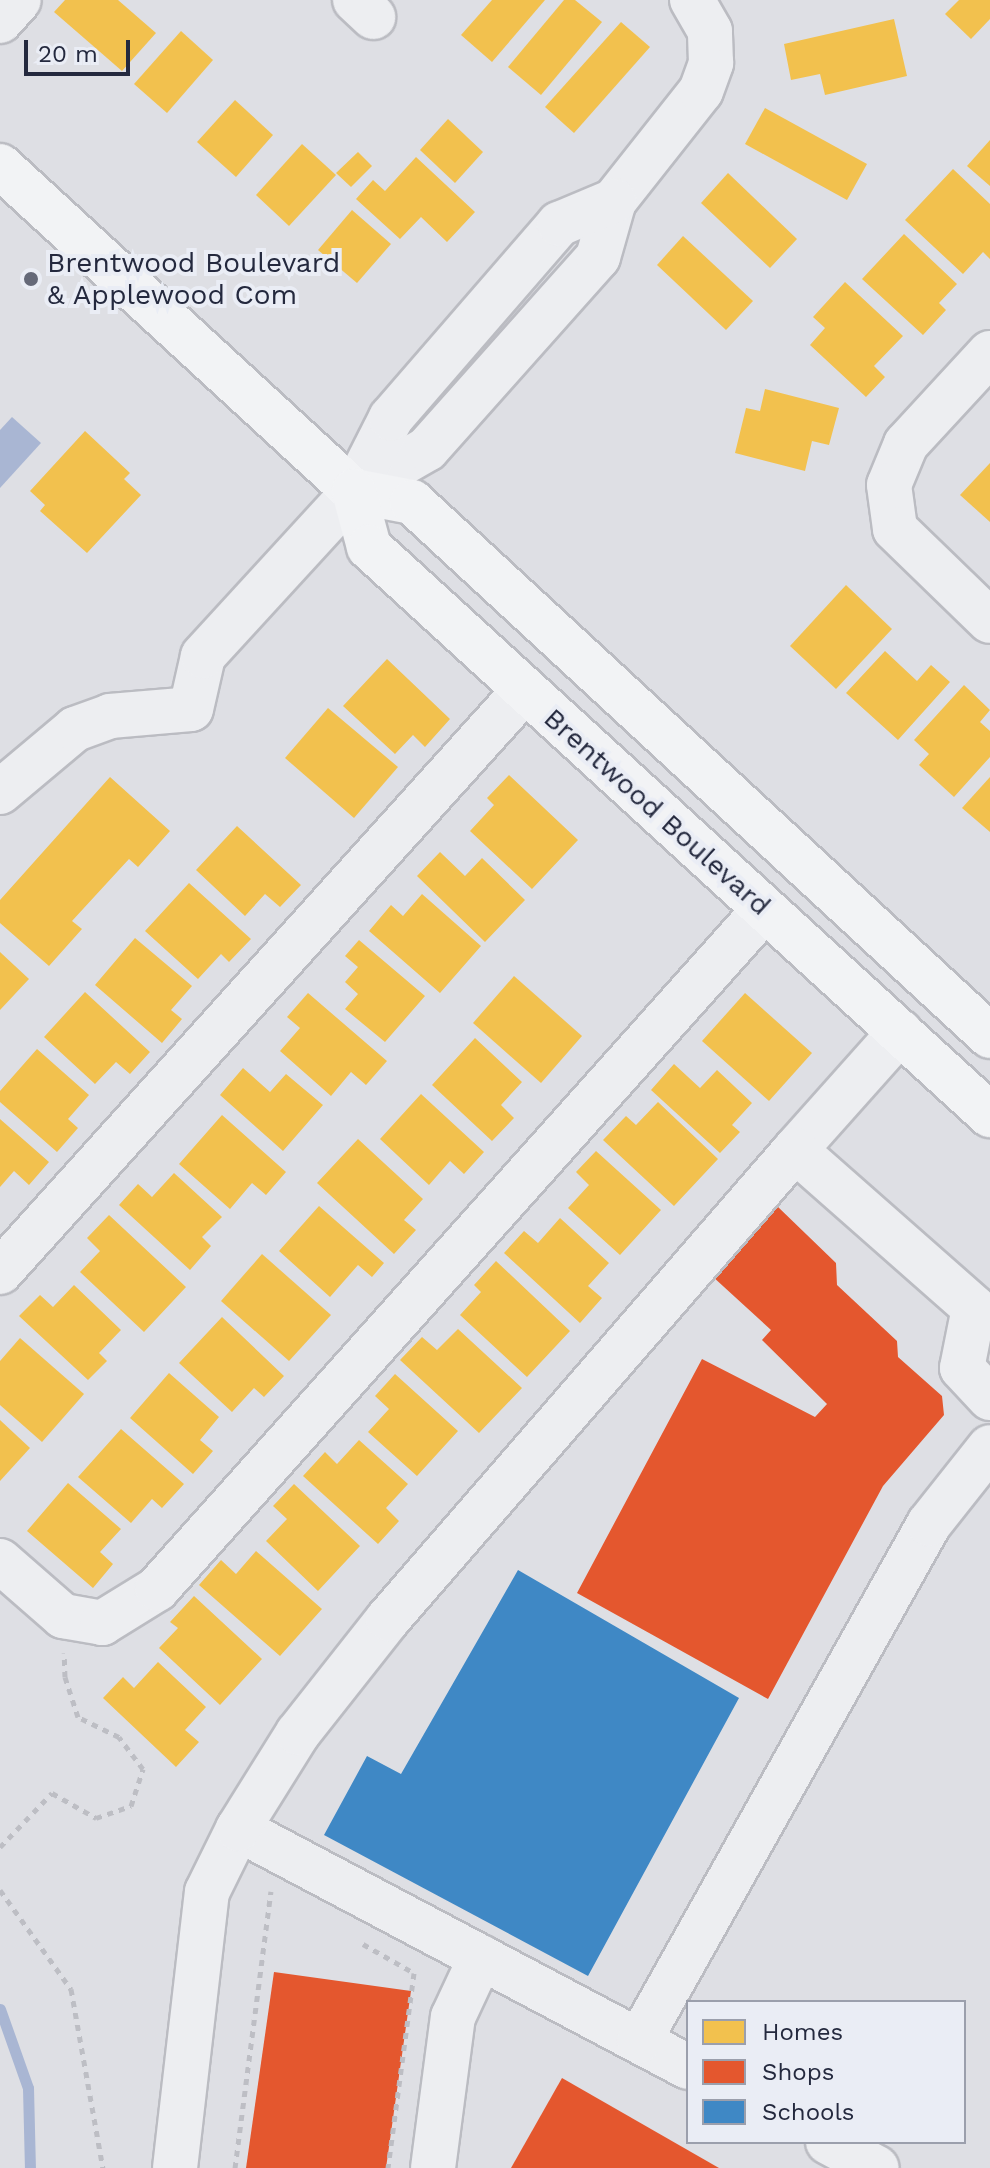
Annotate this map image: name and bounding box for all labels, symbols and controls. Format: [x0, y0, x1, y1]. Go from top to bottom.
scale bar [28, 24, 134, 74]
text: 20 m [38, 40, 98, 68]
place label: Brentwood Boulevard & Applewood Com [47, 246, 340, 312]
marker: Brentwood Boulevard & Applewood Com [22, 270, 40, 288]
street label: Brentwood Boulevard [537, 701, 777, 923]
legend [686, 2000, 966, 2144]
text: Homes [762, 2018, 843, 2046]
text: Shops [762, 2058, 834, 2086]
text: Schools [762, 2098, 854, 2126]

